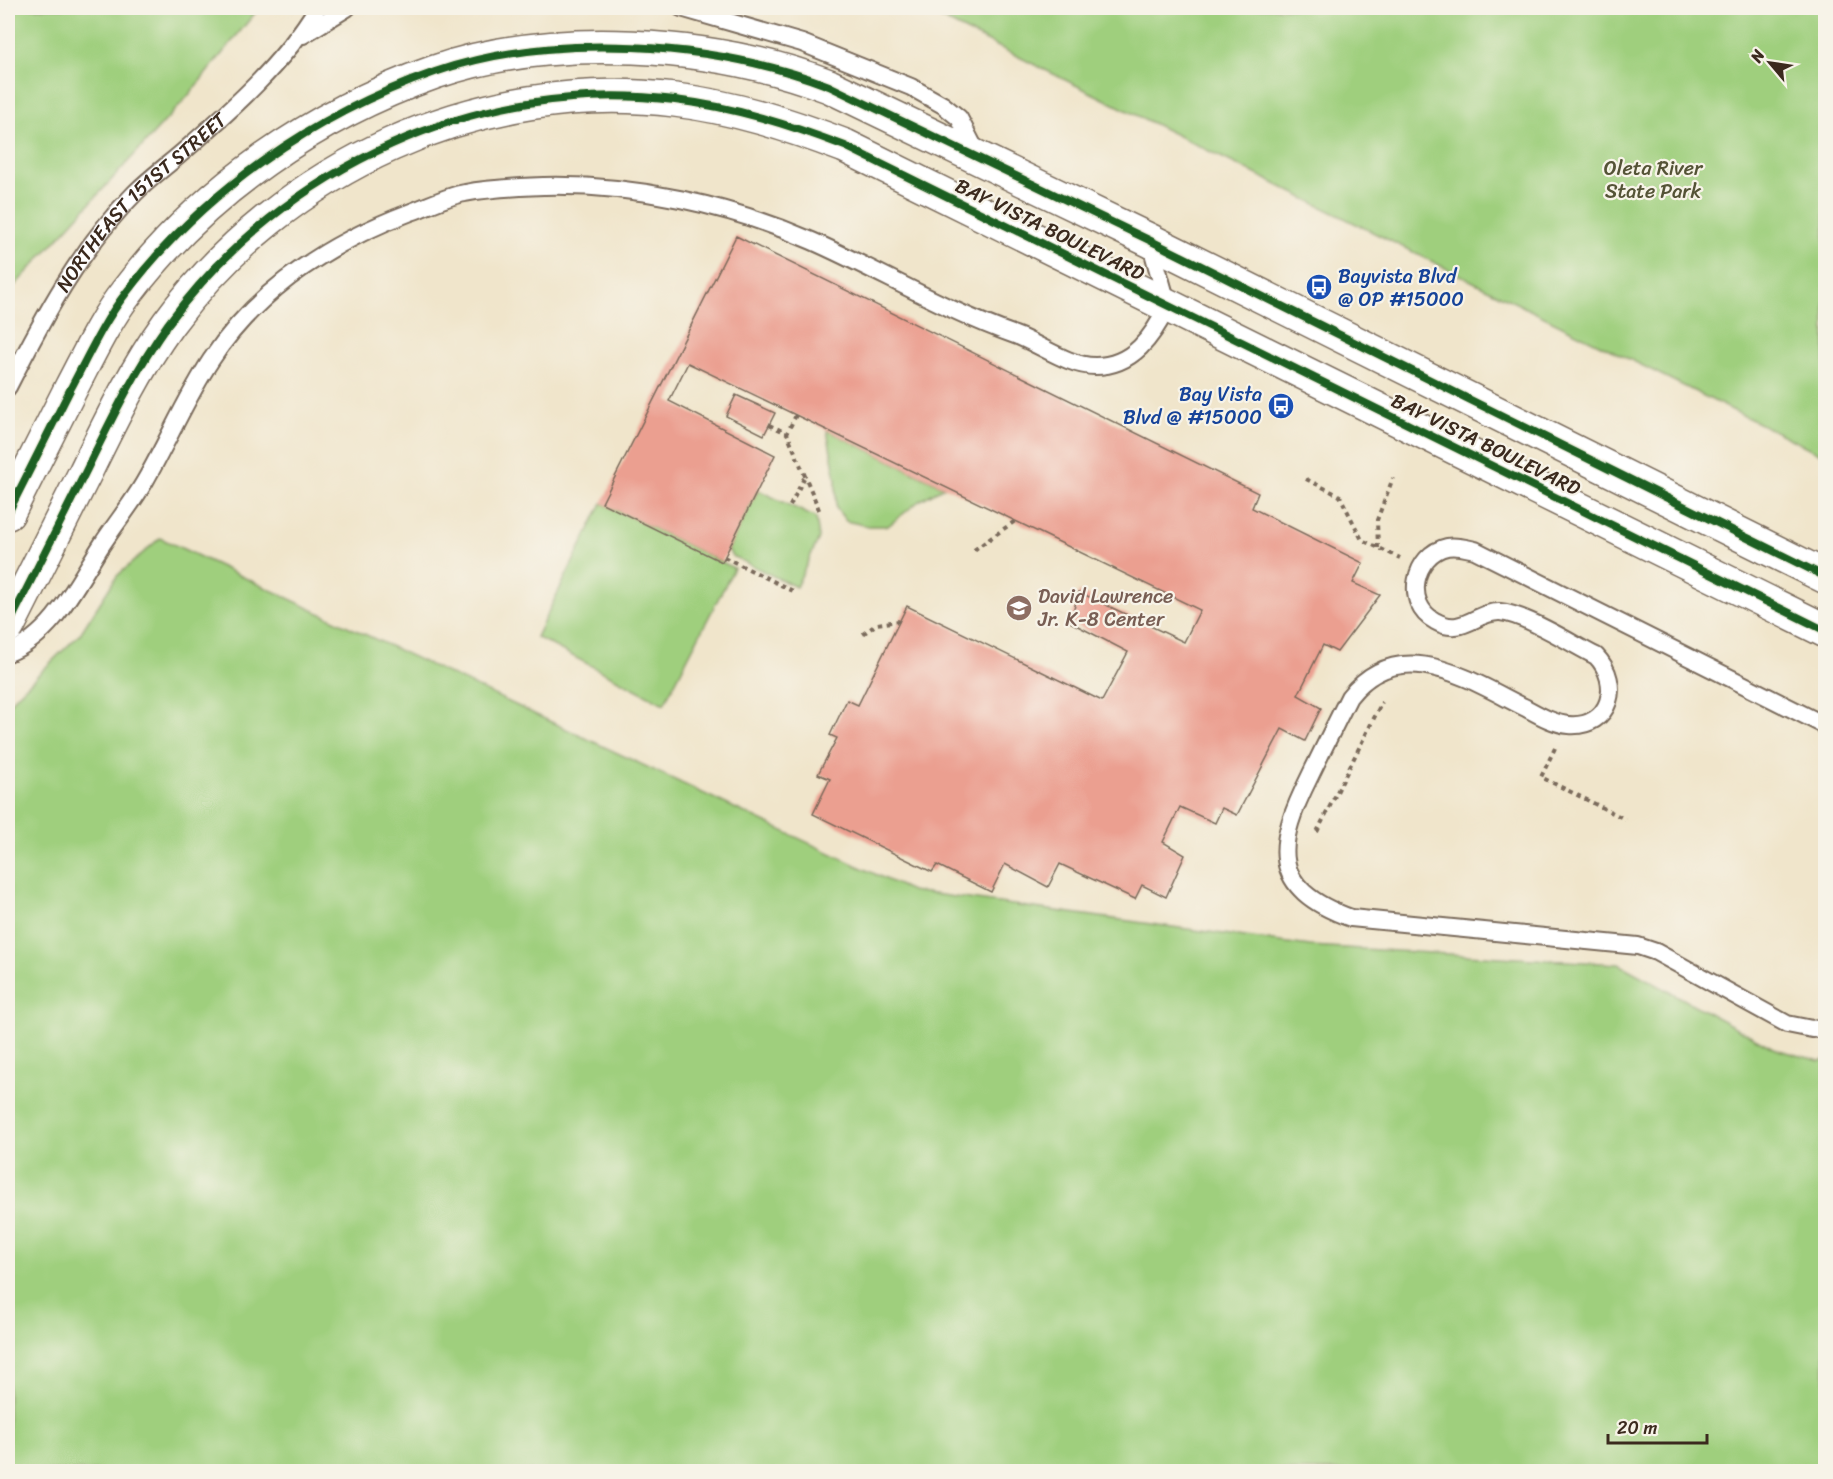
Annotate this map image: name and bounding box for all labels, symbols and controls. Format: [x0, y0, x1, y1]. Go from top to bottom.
north arrow [1740, 33, 1800, 93]
text: N [1741, 43, 1773, 69]
street label: NORTHEAST 151ST STREET [46, 103, 236, 299]
park label: Oleta River State Park [1604, 151, 1704, 209]
street label: BAY VISTA BOULEVARD [949, 168, 1151, 291]
place label: Bayvista Blvd @ OP #15000 [1338, 259, 1464, 317]
bus stop icon: Bayvista Blvd @ OP #15000 [1304, 272, 1334, 302]
place label: Bay Vista Blvd @ #15000 [1123, 377, 1262, 435]
street label: BAY VISTA BOULEVARD [1385, 383, 1587, 506]
bus stop icon: Bay Vista Blvd @ #15000 [1266, 391, 1296, 421]
place label: David Lawrence Jr. K-8 Center [1037, 579, 1173, 637]
school or university icon: David Lawrence Jr. K-8 Center [1004, 593, 1034, 623]
scale bar [1608, 1407, 1707, 1445]
text: 20 m [1617, 1412, 1657, 1444]

